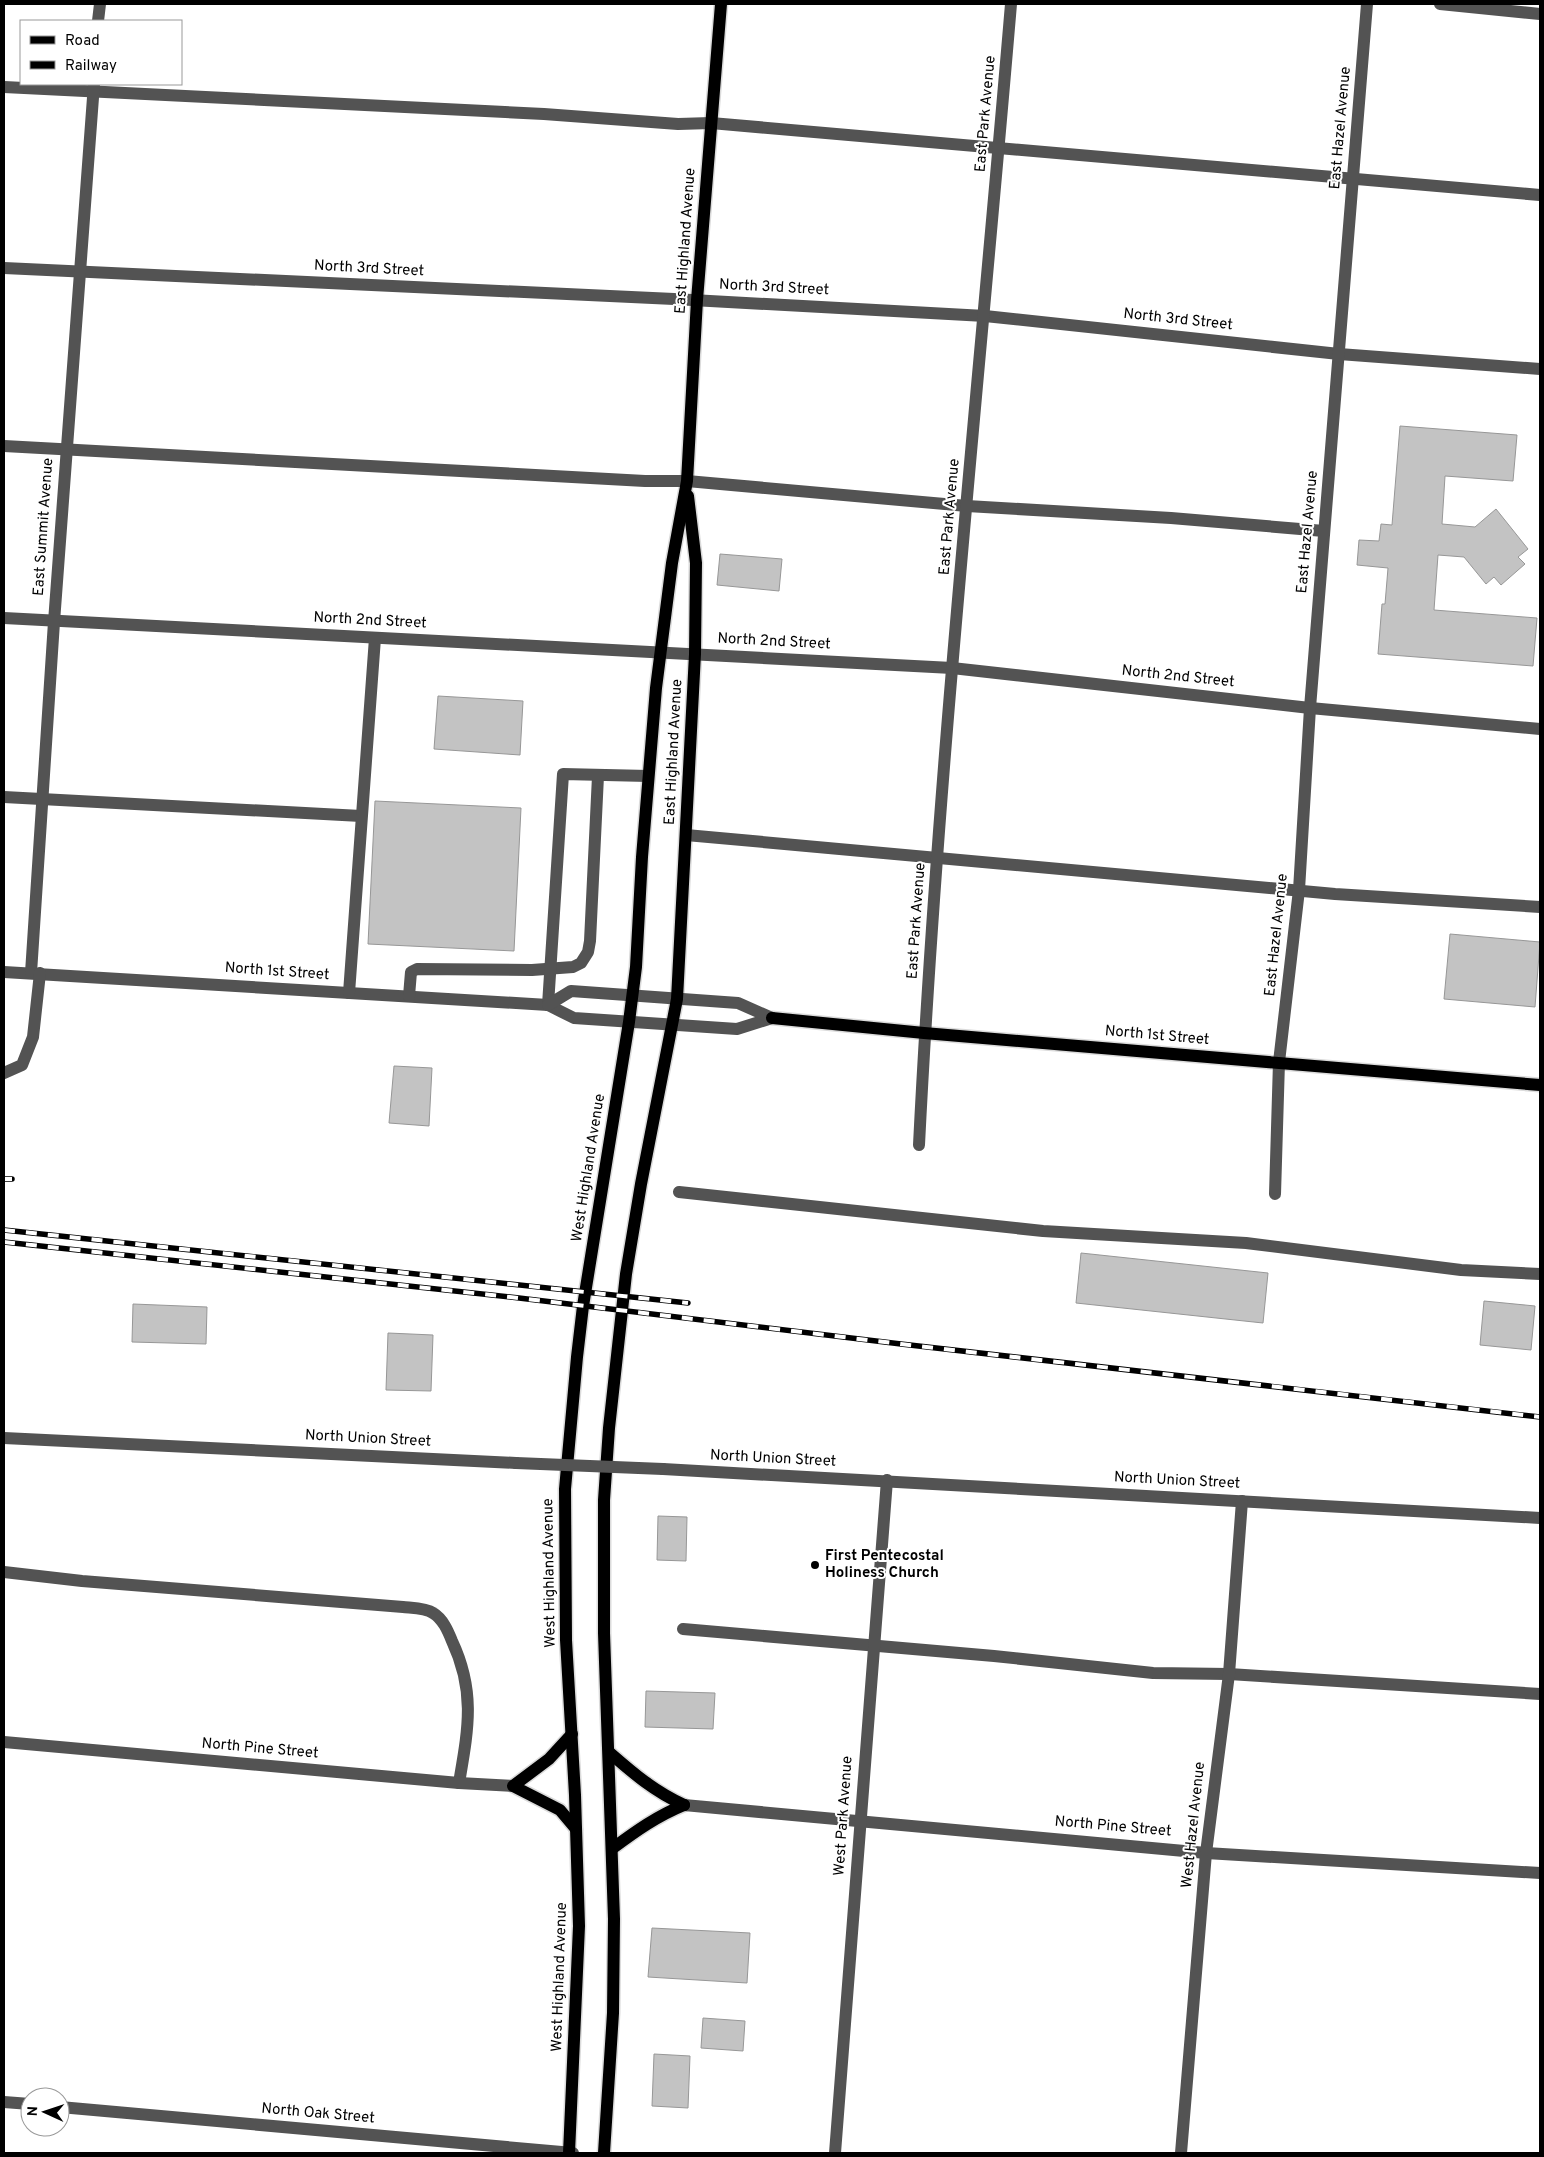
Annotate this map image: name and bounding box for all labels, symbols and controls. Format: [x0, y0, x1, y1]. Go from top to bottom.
legend [20, 20, 182, 85]
text: Road [65, 32, 100, 51]
street label: East Park Avenue [971, 55, 1001, 173]
text: Railway [65, 57, 117, 76]
street label: East Hazel Avenue [1326, 66, 1356, 190]
street label: East Highland Avenue [671, 167, 701, 315]
street label: North 3rd Street [314, 257, 424, 281]
street label: North 3rd Street [719, 276, 829, 300]
street label: North 3rd Street [1122, 305, 1234, 335]
street label: East Summit Avenue [30, 457, 58, 597]
street label: East Park Avenue [935, 458, 965, 576]
street label: East Hazel Avenue [1293, 470, 1323, 594]
street label: North 2nd Street [313, 609, 427, 633]
street label: North 2nd Street [717, 630, 831, 654]
street label: North 2nd Street [1121, 662, 1235, 692]
street label: East Highland Avenue [661, 678, 687, 826]
street label: East Park Avenue [903, 862, 931, 980]
street label: East Hazel Avenue [1261, 873, 1293, 997]
street label: North 1st Street [224, 959, 330, 985]
street label: North 1st Street [1104, 1022, 1210, 1050]
street label: West Highland Avenue [568, 1093, 610, 1243]
street label: North Union Street [304, 1426, 432, 1452]
street label: North Union Street [709, 1446, 837, 1472]
street label: North Union Street [1113, 1468, 1241, 1494]
street label: West Highland Avenue [539, 1498, 561, 1648]
place label: First Pentecostal Holiness Church [825, 1547, 944, 1583]
marker: First Pentecostal Holiness Church [809, 1559, 821, 1571]
street label: North Pine Street [201, 1734, 319, 1764]
street label: West Park Avenue [830, 1755, 858, 1877]
street label: West Hazel Avenue [1178, 1761, 1210, 1889]
street label: North Pine Street [1054, 1812, 1172, 1842]
street label: West Highland Avenue [548, 1902, 572, 2052]
north arrow [20, 2087, 70, 2137]
street label: North Oak Street [261, 2100, 375, 2128]
text: N [25, 2106, 42, 2117]

